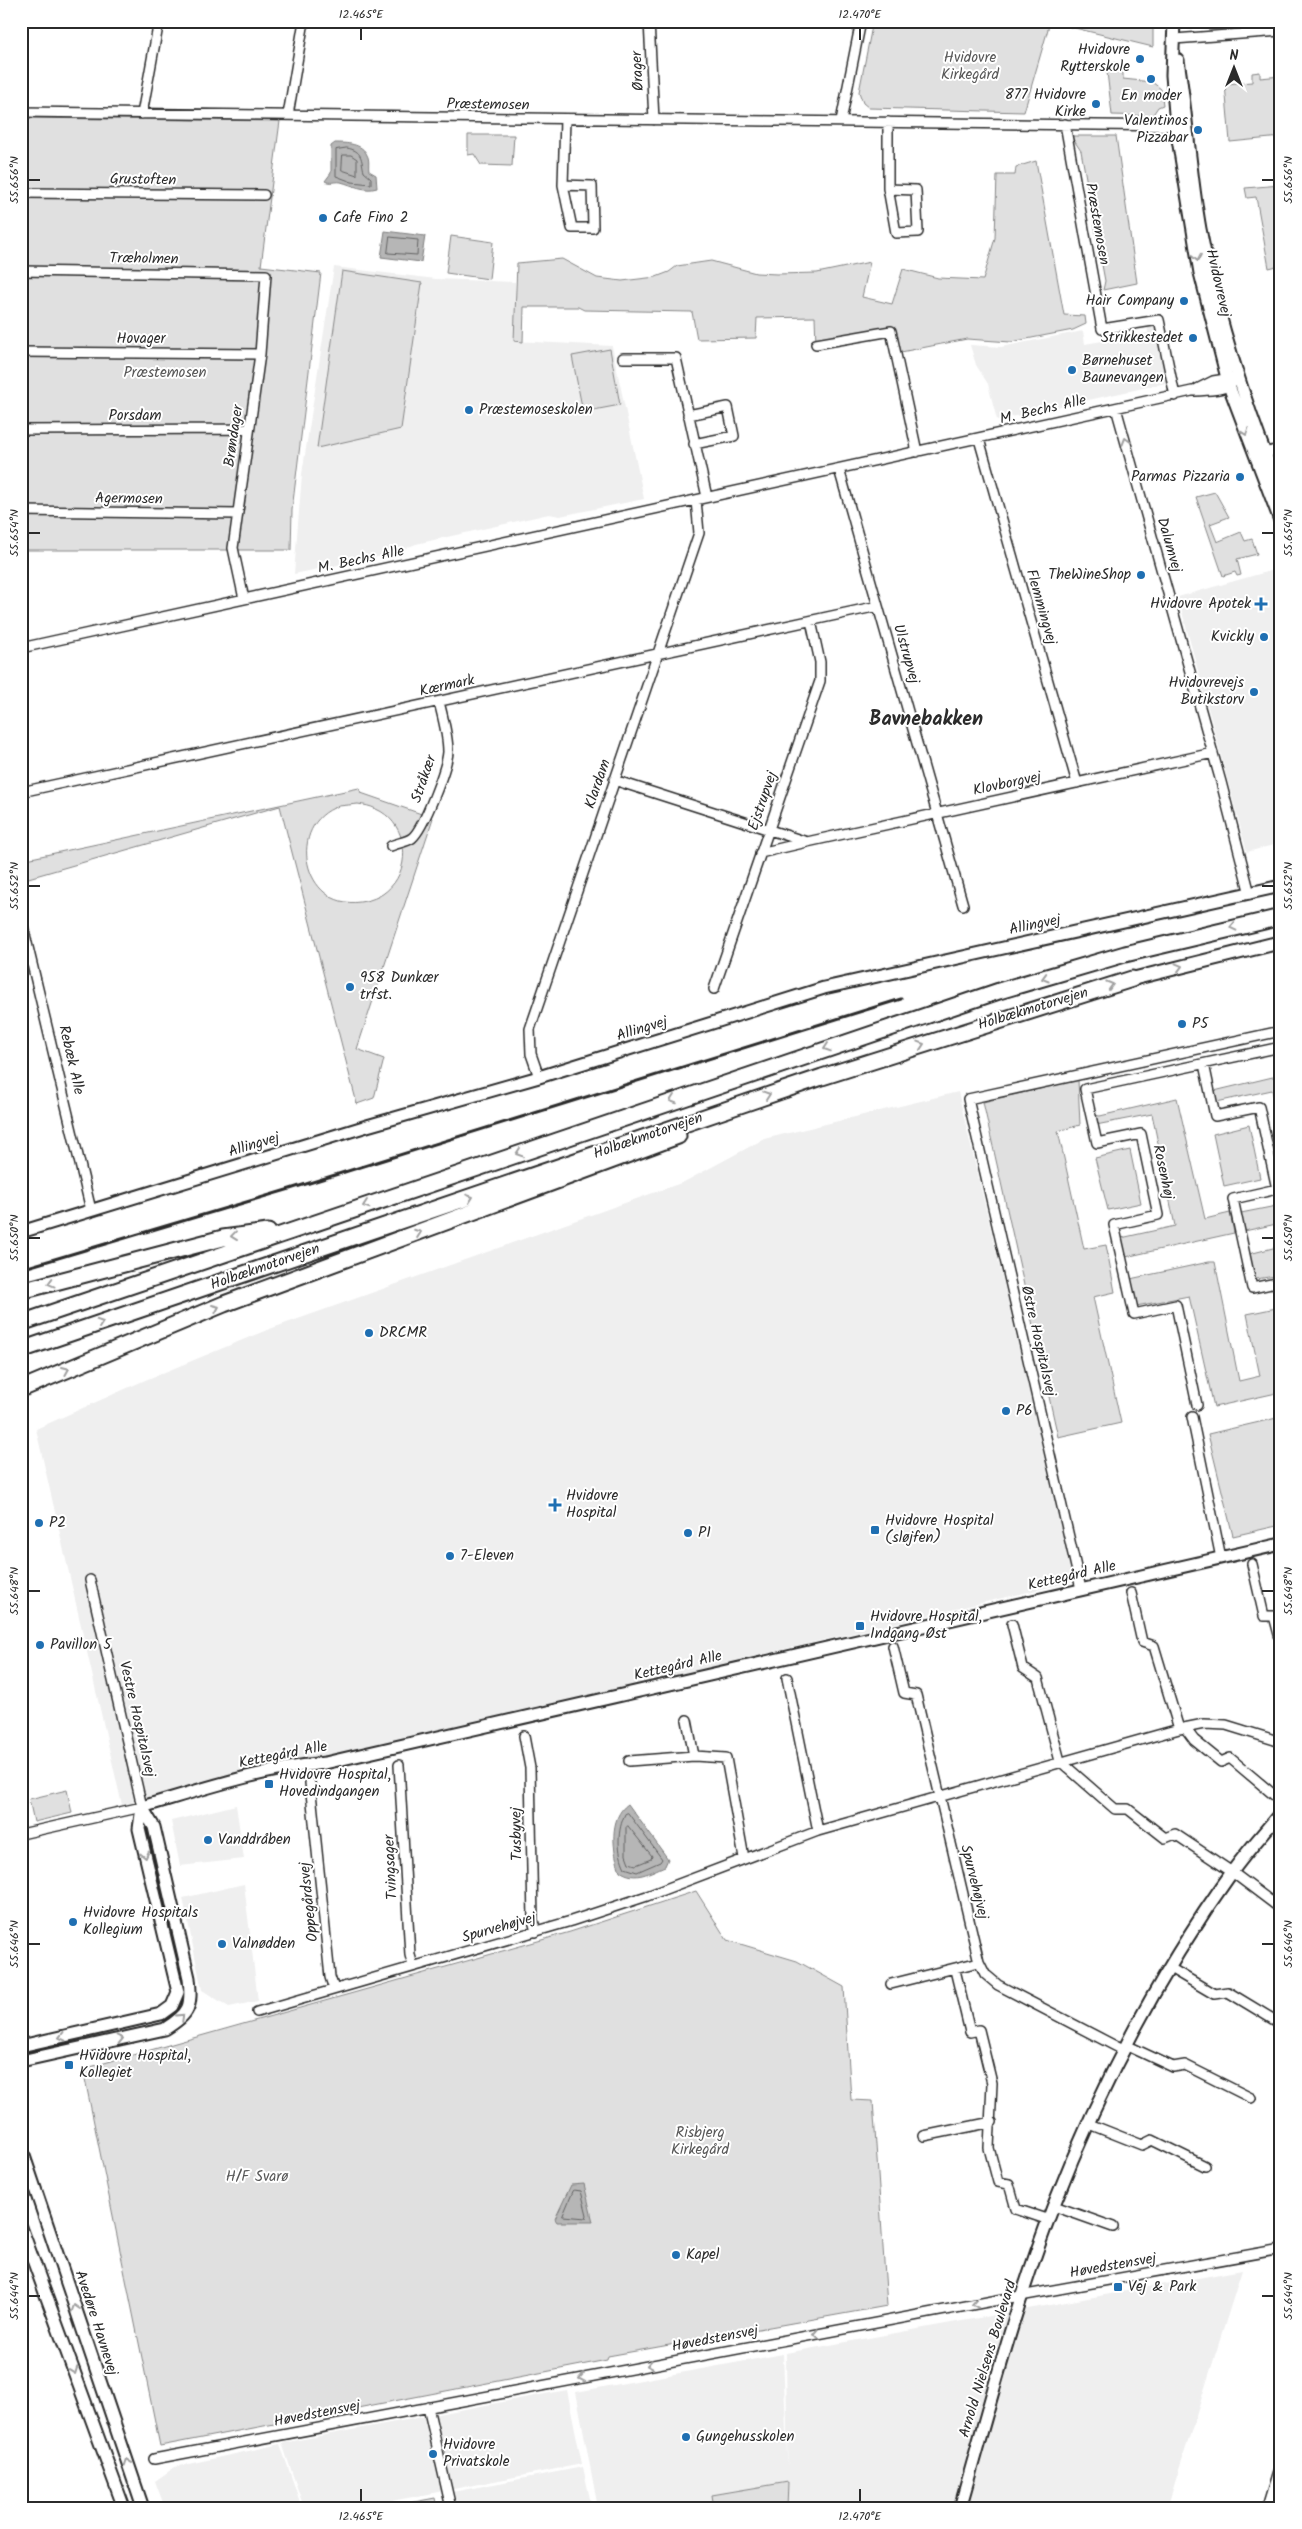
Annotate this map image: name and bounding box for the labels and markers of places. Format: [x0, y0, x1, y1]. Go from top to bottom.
place label: Hvidovre Rytterskole [1060, 38, 1130, 79]
marker: Hvidovre Rytterskole [1134, 53, 1146, 65]
marker: En moder [1145, 73, 1157, 85]
place label: 877 Hvidovre Kirke [1005, 83, 1086, 124]
place label: En moder [1121, 84, 1182, 108]
marker: 877 Hvidovre Kirke [1090, 98, 1102, 110]
place label: Valentinos Pizzabar [1124, 109, 1189, 150]
marker: Valentinos Pizzabar [1192, 124, 1204, 136]
place label: Cafe Fino 2 [333, 206, 408, 230]
marker: Cafe Fino 2 [317, 212, 329, 224]
place label: Hair Company [1085, 289, 1175, 313]
marker: Hair Company [1178, 295, 1190, 307]
place label: Strikkestedet [1101, 326, 1183, 350]
marker: Strikkestedet [1187, 332, 1199, 344]
place label: Børnehuset Baunevangen [1082, 349, 1164, 390]
marker: Børnehuset Baunevangen [1066, 364, 1078, 376]
place label: Præstemoseskolen [479, 398, 593, 422]
marker: Præstemoseskolen [463, 404, 475, 416]
place label: Parmas Pizzaria [1131, 465, 1230, 489]
marker: Parmas Pizzaria [1234, 471, 1246, 483]
place label: TheWineShop [1048, 563, 1131, 587]
marker: TheWineShop [1135, 569, 1147, 581]
place label: Hvidovre Apotek [1150, 592, 1252, 616]
marker: Hvidovre Apotek [1255, 598, 1267, 610]
place label: Kvickly [1211, 625, 1255, 649]
marker: Kvickly [1258, 631, 1270, 643]
place label: Hvidovrevejs Butikstorv [1168, 671, 1245, 712]
marker: Hvidovrevejs Butikstorv [1248, 686, 1260, 698]
place label: 958 Dunkær trfst. [360, 966, 439, 1007]
marker: 958 Dunkær trfst. [344, 981, 356, 993]
place label: P5 [1192, 1012, 1209, 1036]
marker: P5 [1176, 1018, 1188, 1030]
place label: DRCMR [379, 1321, 427, 1345]
marker: DRCMR [363, 1327, 375, 1339]
place label: P6 [1016, 1399, 1033, 1423]
marker: P6 [1000, 1405, 1012, 1417]
place label: Hvidovre Hospital [566, 1484, 619, 1525]
marker: Hvidovre Hospital [548, 1498, 562, 1512]
place label: Hvidovre Hospital (sløjfen) [885, 1509, 994, 1550]
place label: P2 [49, 1511, 66, 1535]
marker: P2 [33, 1517, 45, 1529]
place label: P1 [698, 1521, 711, 1545]
marker: Hvidovre Hospital (sløjfen) [869, 1524, 881, 1536]
marker: P1 [682, 1527, 694, 1539]
place label: 7-Eleven [460, 1544, 514, 1568]
marker: 7-Eleven [444, 1550, 456, 1562]
place label: Hvidovre Hospital, Indgang Øst [870, 1605, 982, 1646]
marker: Hvidovre Hospital, Indgang Øst [854, 1620, 866, 1632]
place label: Pavillon 5 [50, 1633, 112, 1657]
marker: Pavillon 5 [34, 1639, 46, 1651]
place label: Hvidovre Hospital, Hovedindgangen [279, 1763, 391, 1804]
marker: Hvidovre Hospital, Hovedindgangen [263, 1778, 275, 1790]
place label: Vanddråben [218, 1828, 291, 1852]
marker: Vanddråben [202, 1834, 214, 1846]
place label: Hvidovre Hospitals Kollegium [83, 1901, 199, 1942]
marker: Hvidovre Hospitals Kollegium [67, 1916, 79, 1928]
place label: Valnødden [232, 1932, 295, 1956]
marker: Valnødden [216, 1938, 228, 1950]
place label: Hvidovre Hospital, Kollegiet [79, 2044, 191, 2085]
marker: Hvidovre Hospital, Kollegiet [63, 2059, 75, 2071]
place label: Kapel [686, 2243, 720, 2267]
marker: Kapel [670, 2249, 682, 2261]
place label: Vej & Park [1128, 2275, 1197, 2299]
marker: Vej & Park [1112, 2281, 1124, 2293]
place label: Gungehusskolen [696, 2425, 795, 2449]
marker: Gungehusskolen [680, 2431, 692, 2443]
place label: Hvidovre Privatskole [443, 2433, 510, 2474]
marker: Hvidovre Privatskole [427, 2448, 439, 2460]

